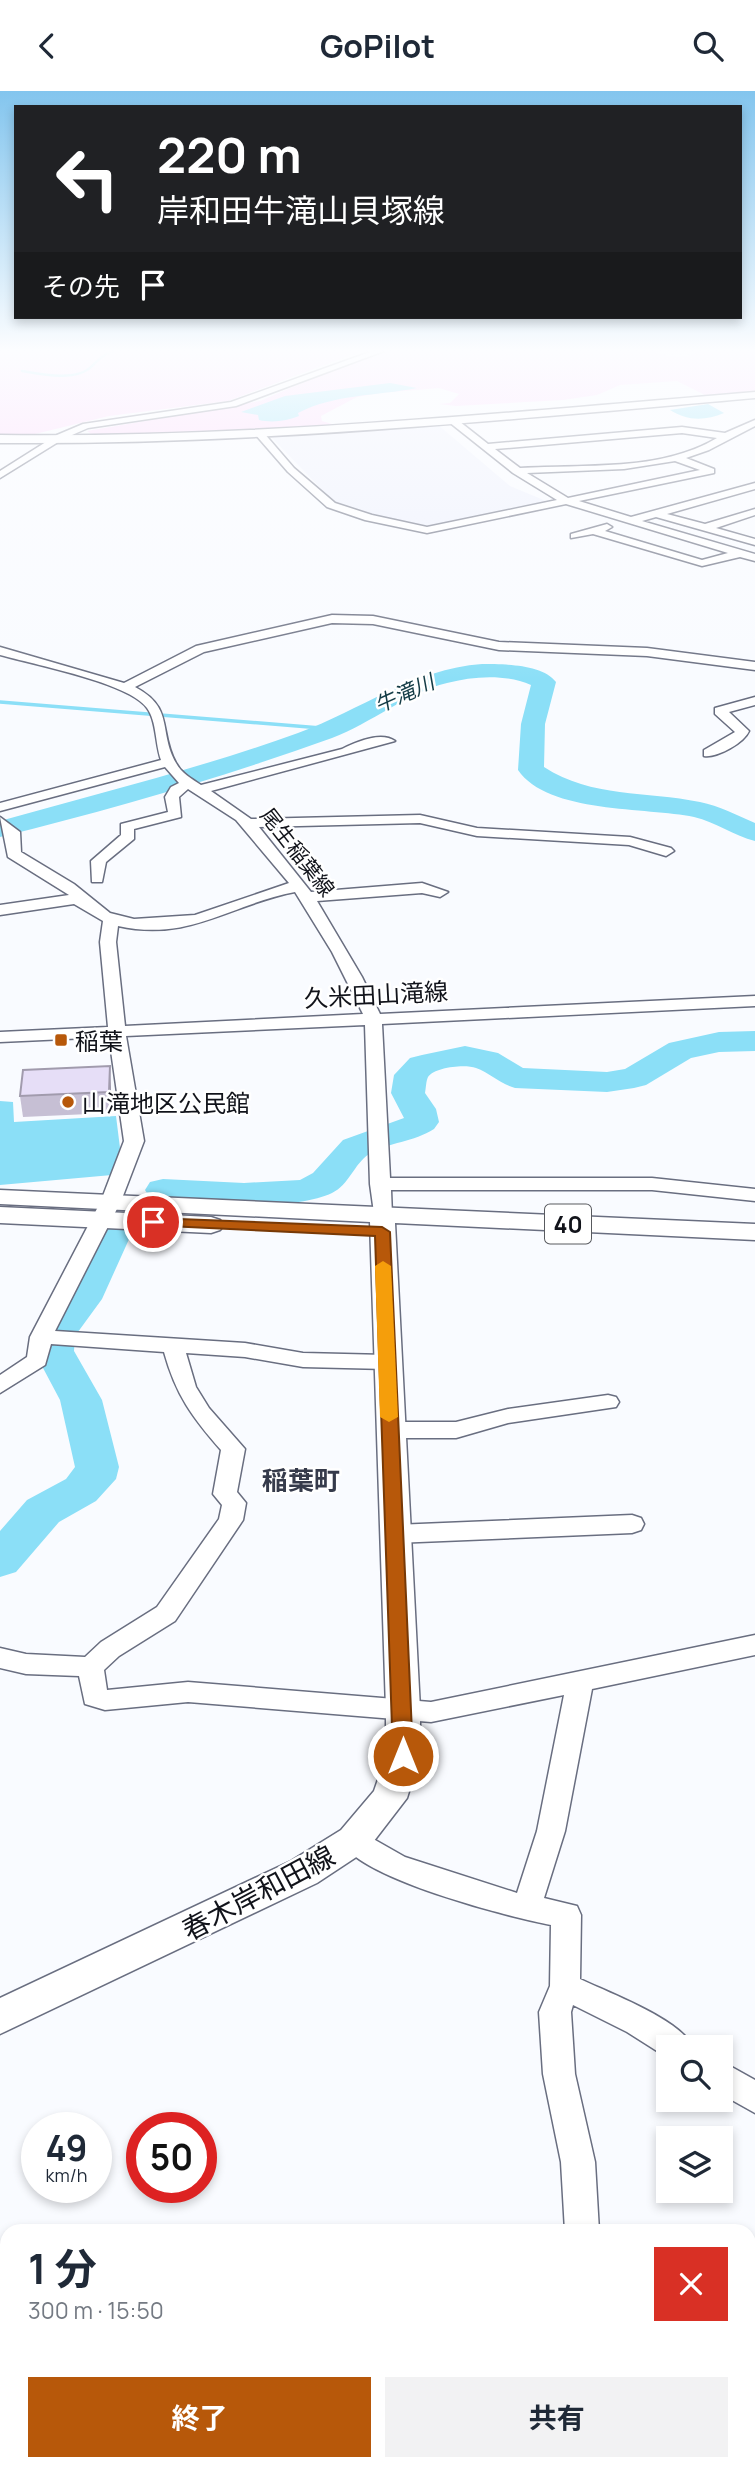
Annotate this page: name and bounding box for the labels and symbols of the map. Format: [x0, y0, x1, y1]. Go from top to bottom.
water label: 牛滝川 [370, 667, 440, 719]
street label: 尾生稲葉線 [255, 802, 341, 902]
street label: 久米田山滝線 [303, 974, 449, 1014]
place label: 稲葉 [75, 1024, 123, 1057]
marker: 稲葉 [53, 1032, 69, 1048]
place label: 山滝地区公民館 [82, 1086, 250, 1119]
marker: 山滝地区公民館 [60, 1094, 76, 1110]
pin [123, 1192, 183, 1252]
road number: 40 [545, 1205, 591, 1243]
district label: 稲葉町 [262, 1462, 340, 1498]
position arrow [366, 1719, 440, 1793]
street label: 春木岸和田線 [175, 1836, 341, 1948]
speed limit sign: 50 [126, 2112, 217, 2203]

